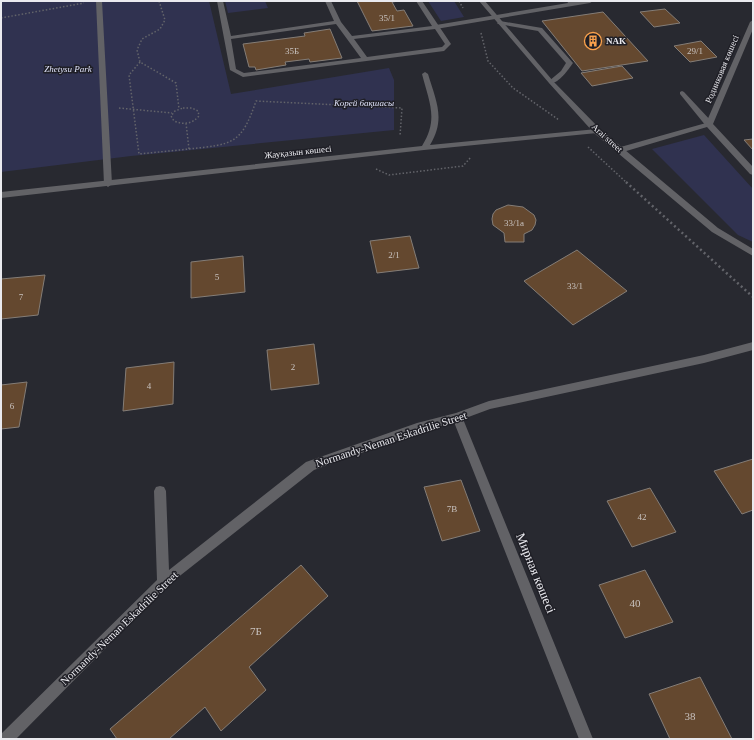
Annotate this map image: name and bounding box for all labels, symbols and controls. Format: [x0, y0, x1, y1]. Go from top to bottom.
house number: 35/1 [379, 13, 395, 23]
building icon: NAK [583, 31, 603, 51]
street label: Родниковая көшесі [703, 33, 741, 104]
place label: NAK [606, 36, 626, 46]
house number: 35Б [285, 46, 299, 56]
house number: 29/1 [687, 46, 703, 56]
park label: Zhetysu Park [44, 64, 93, 74]
park label: Корей бақшасы [333, 98, 394, 108]
street label: Arai street [590, 122, 625, 155]
street label: Жауқазын көшесі [264, 143, 333, 160]
house number: 33/1а [504, 218, 524, 228]
house number: 2/1 [388, 250, 400, 260]
house number: 5 [215, 272, 220, 282]
house number: 33/1 [567, 281, 583, 291]
house number: 7 [19, 292, 24, 302]
house number: 2 [291, 362, 295, 372]
house number: 4 [147, 381, 152, 391]
house number: 6 [10, 401, 15, 411]
street label: Normandy-Neman Eskadrilie Street [314, 409, 468, 469]
house number: 7В [447, 504, 457, 514]
house number: 42 [638, 512, 647, 522]
street label: Мирная көшесі [513, 531, 559, 616]
street label: Normandy-Neman Eskadrilie Street [58, 569, 180, 687]
house number: 40 [630, 597, 641, 609]
house number: 7Б [250, 625, 262, 637]
house number: 38 [685, 710, 696, 722]

